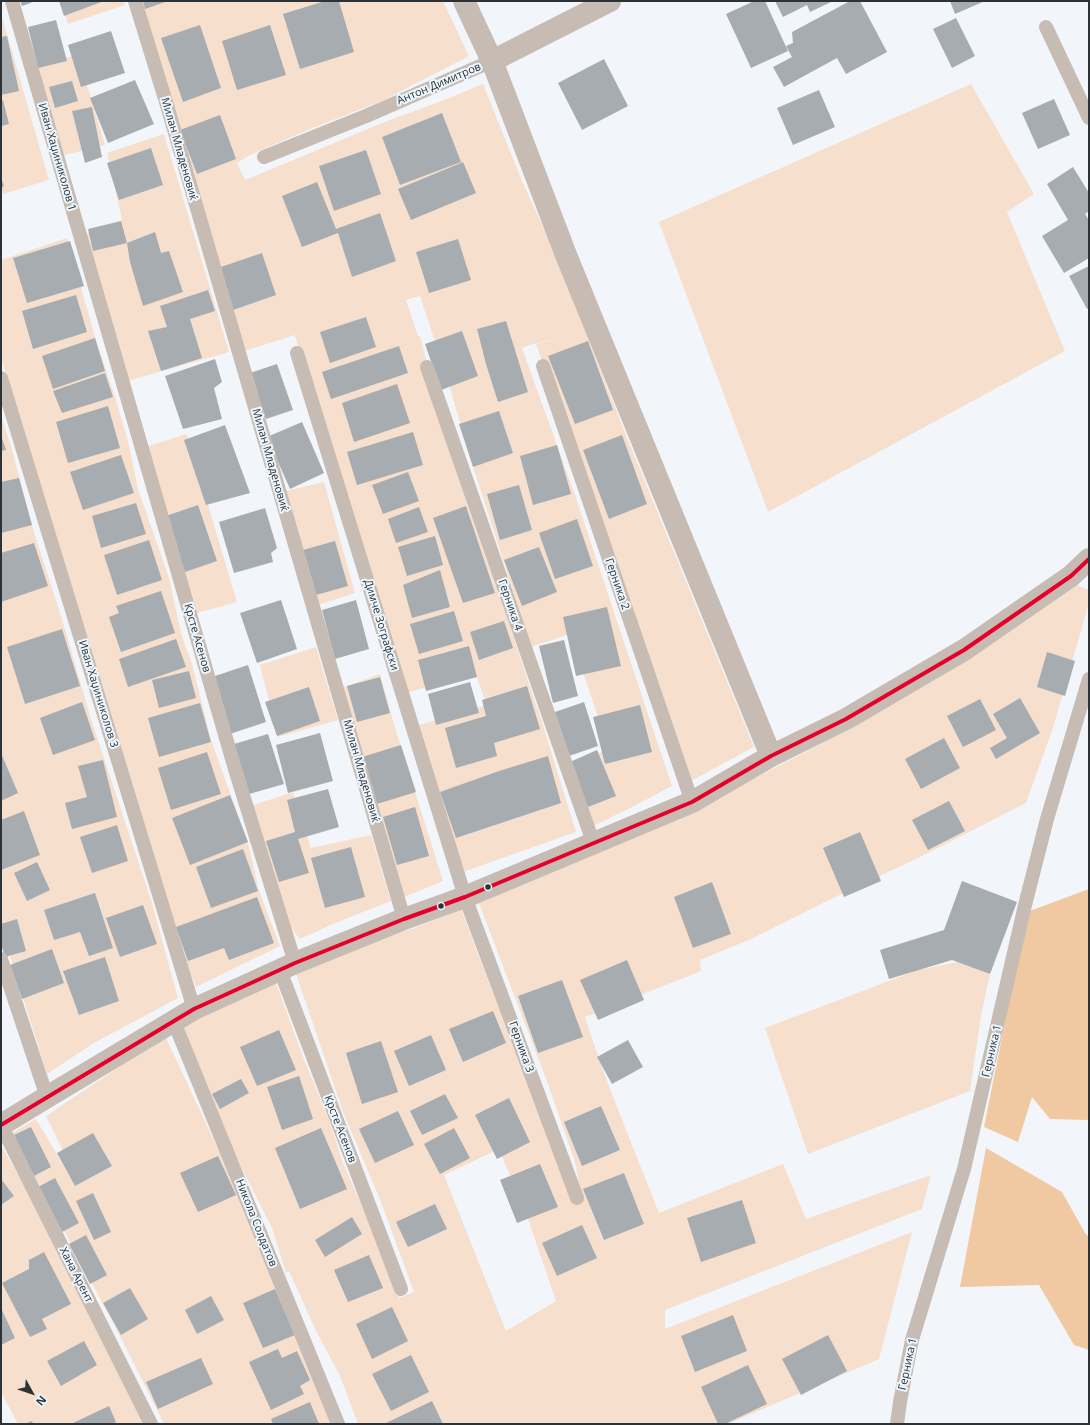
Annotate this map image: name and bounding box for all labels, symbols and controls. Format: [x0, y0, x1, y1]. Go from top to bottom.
street label: Антон Димитров [395, 60, 483, 108]
street label: Милан Младеновиќ [158, 96, 200, 202]
street label: Иван Хаџиниколов 1 [35, 102, 79, 212]
street label: Милан Младеновиќ [249, 407, 291, 513]
street label: Герника 2 [602, 557, 632, 611]
street label: Димче Зографски [361, 578, 401, 672]
street label: Герника 4 [495, 578, 525, 632]
street label: Крсте Асенов [181, 602, 213, 674]
street label: Иван Хаџиниколов 3 [75, 639, 121, 749]
street label: Милан Младеновиќ [340, 718, 382, 824]
unlabelled marker [483, 882, 493, 892]
unlabelled marker [436, 901, 446, 911]
street label: Герника 3 [506, 1020, 536, 1074]
street label: Герника 1 [980, 1023, 1004, 1079]
street label: Крсте Асенов [321, 1093, 359, 1165]
street label: Никола Солдатов [232, 1177, 280, 1269]
street label: Хана Арент [56, 1245, 96, 1305]
street label: Герника 1 [896, 1336, 920, 1392]
north arrow [12, 1373, 52, 1413]
text: N [33, 1393, 50, 1409]

